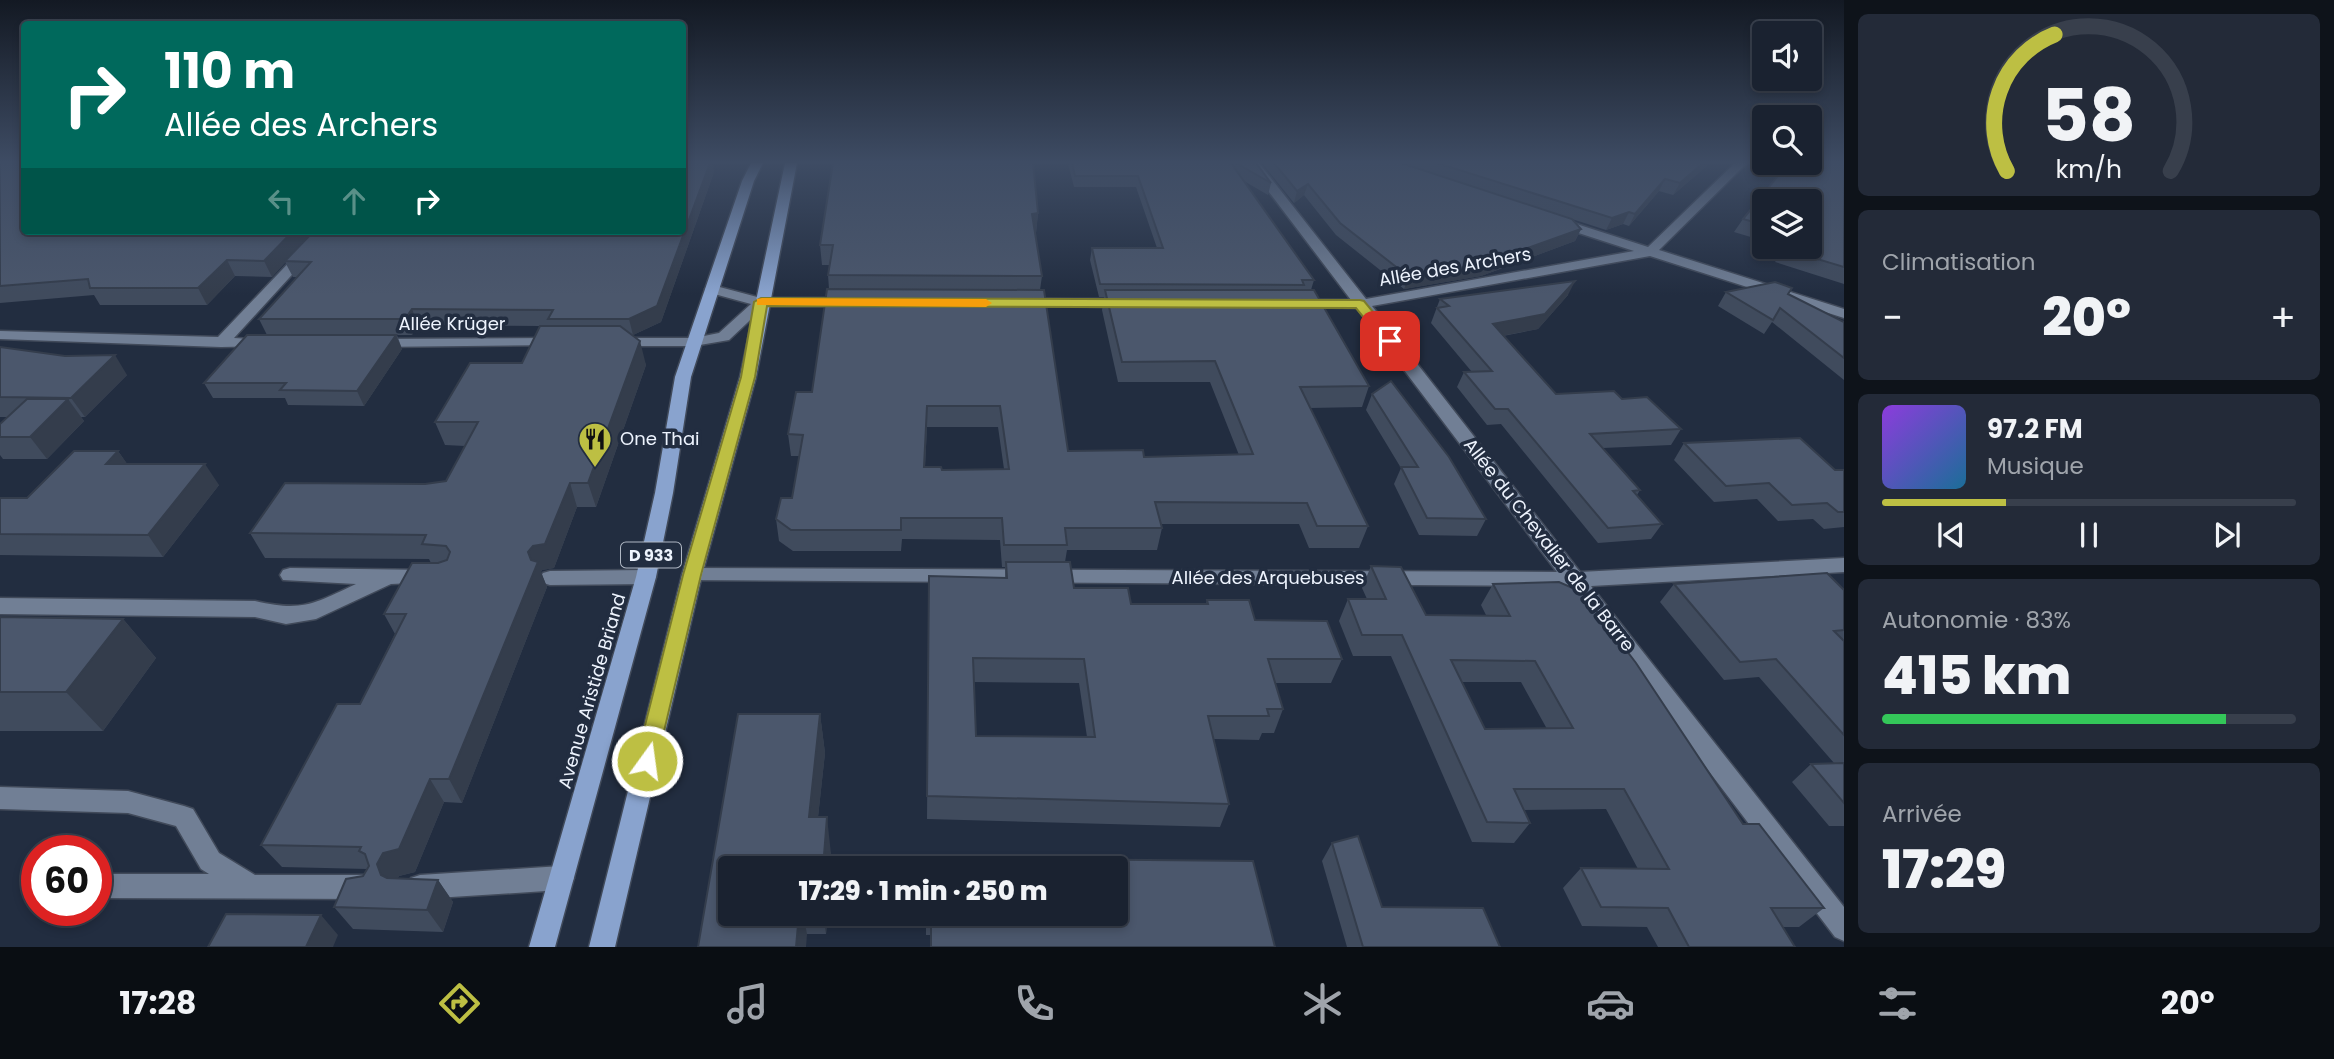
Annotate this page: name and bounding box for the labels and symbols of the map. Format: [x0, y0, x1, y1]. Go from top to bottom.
street label: Allée des Archers [1377, 241, 1533, 292]
street label: Allée Krüger [398, 311, 506, 336]
pin [1360, 311, 1420, 371]
restaurant icon: One Thai [576, 420, 614, 469]
place label: One Thai [620, 426, 700, 451]
street label: Allée du Chevalier de la Barre [1458, 433, 1641, 657]
road number: D 933 [621, 542, 681, 568]
street label: Allée des Arquebuses [1172, 565, 1364, 590]
street label: Avenue Aristide Briand [552, 590, 631, 792]
position arrow [610, 724, 684, 798]
speed limit sign: 60 [21, 835, 112, 926]

